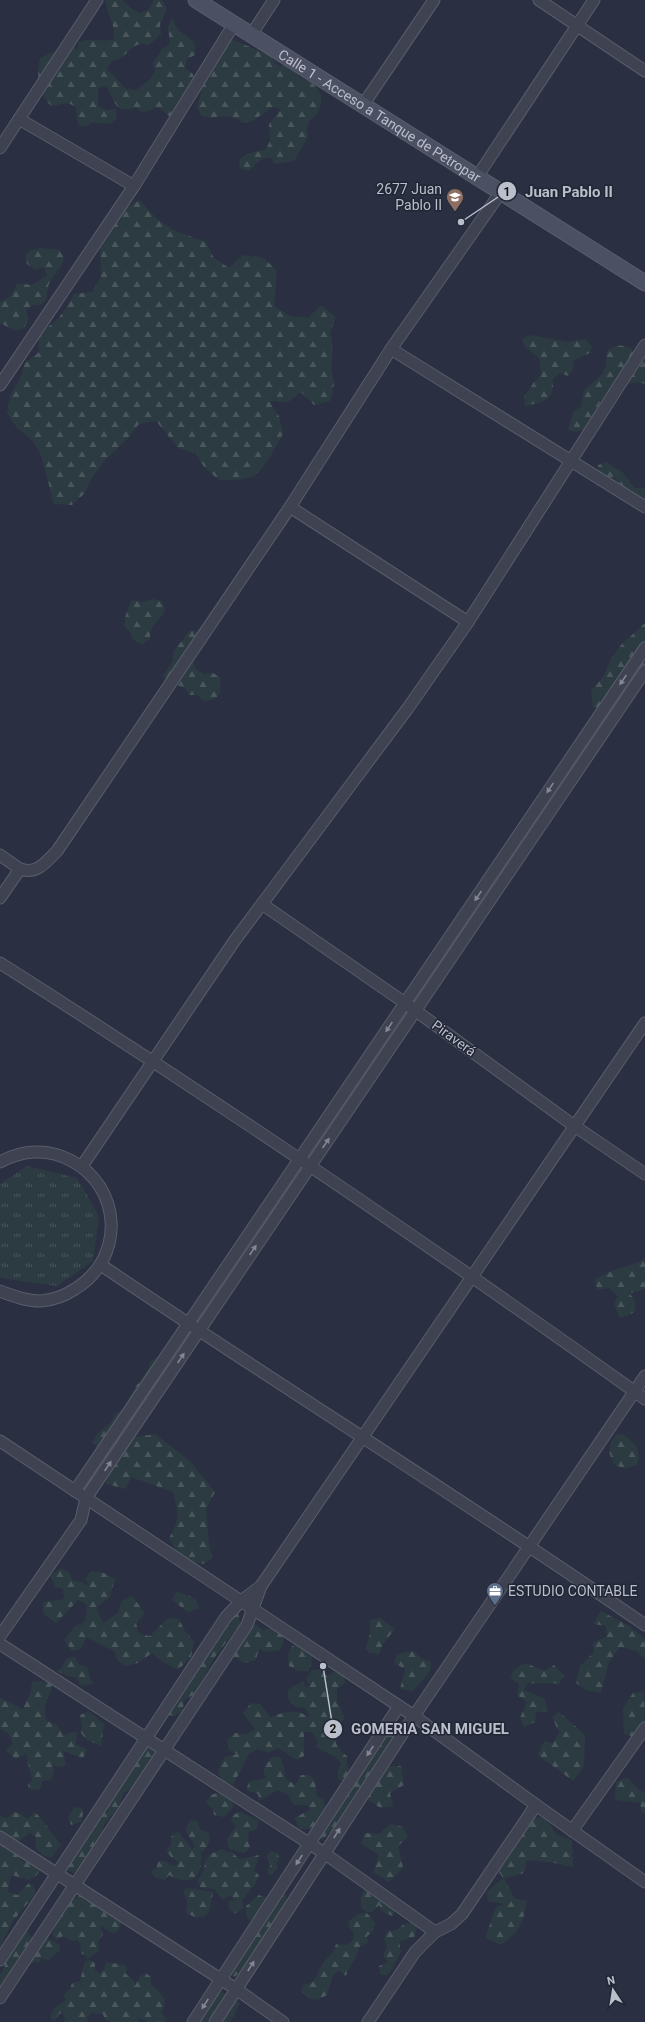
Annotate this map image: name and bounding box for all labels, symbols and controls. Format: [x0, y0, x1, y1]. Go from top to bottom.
street label: Calle 1 - Acceso a Tanque de Petropar [275, 46, 484, 186]
callout: Juan Pablo II [497, 178, 621, 205]
place label: 2677 Juan Pablo II [376, 181, 442, 213]
text: Juan Pablo II [525, 183, 613, 201]
text: 1 [504, 185, 510, 199]
school or university icon: 2677 Juan Pablo II [445, 187, 465, 212]
one-way arrow [619, 675, 627, 685]
one-way arrow [546, 783, 554, 793]
one-way arrow [474, 890, 481, 901]
street label: Piraverá [429, 1017, 479, 1059]
one-way arrow [385, 1021, 393, 1032]
one-way arrow [322, 1138, 330, 1148]
one-way arrow [250, 1245, 257, 1256]
one-way arrow [177, 1353, 185, 1363]
one-way arrow [104, 1461, 112, 1471]
office icon: ESTUDIO CONTABLE [485, 1581, 505, 1606]
place label: ESTUDIO CONTABLE [508, 1583, 638, 1599]
callout: GOMERIA SAN MIGUEL [323, 1715, 517, 1742]
text: GOMERIA SAN MIGUEL [351, 1720, 509, 1738]
text: 2 [330, 1722, 337, 1736]
one-way arrow [366, 1746, 374, 1756]
one-way arrow [333, 1828, 341, 1839]
one-way arrow [295, 1854, 303, 1865]
one-way arrow [247, 1961, 255, 1971]
north arrow [593, 1970, 633, 2010]
text: N [606, 1973, 616, 1988]
one-way arrow [201, 1998, 209, 2009]

